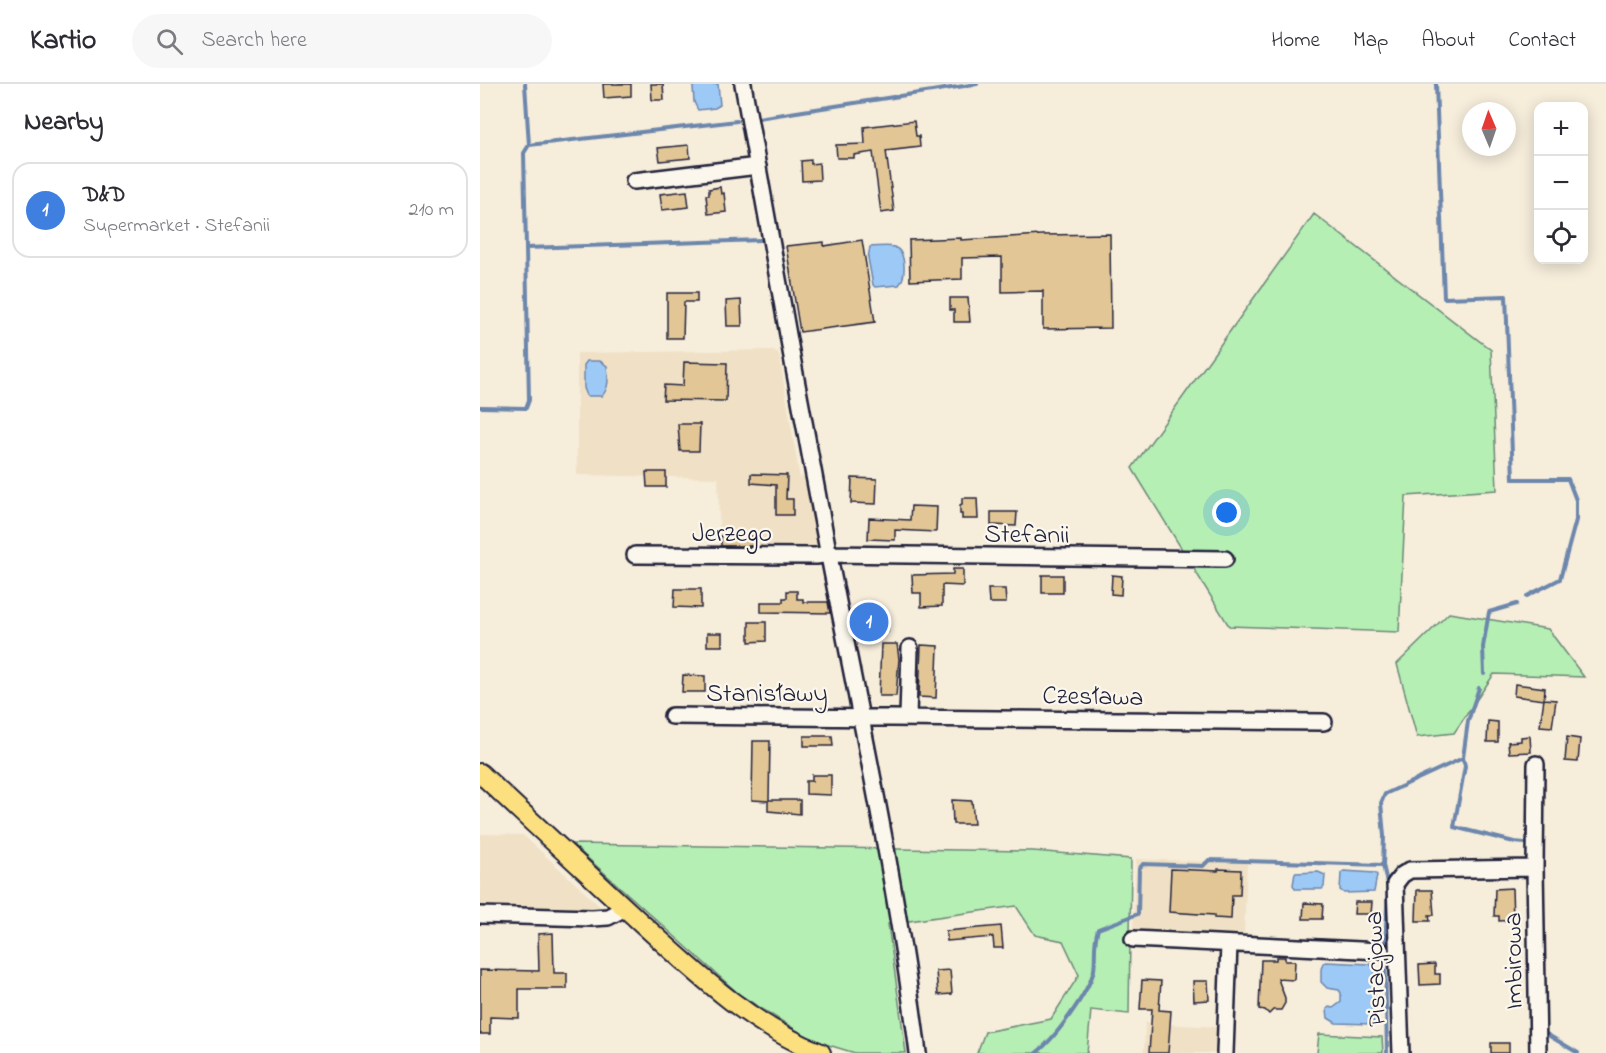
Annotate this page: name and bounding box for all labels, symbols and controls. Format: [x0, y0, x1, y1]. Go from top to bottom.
search box [132, 14, 552, 68]
text: Kartio [30, 21, 96, 62]
icon: search [153, 25, 186, 58]
text: Search here [201, 25, 307, 57]
text: Home [1271, 26, 1320, 56]
text: Map [1353, 26, 1388, 56]
text: About [1421, 26, 1475, 56]
text: Contact [1508, 26, 1576, 56]
north arrow [1462, 102, 1516, 156]
map controls [1534, 102, 1588, 264]
button: + [1534, 102, 1588, 156]
text: Nearby [24, 104, 103, 142]
button: − [1534, 156, 1588, 210]
text: D&D [83, 180, 125, 212]
text: 1 [42, 196, 49, 225]
text: 210 m [409, 196, 454, 225]
button: locate [1534, 210, 1588, 264]
text: Supermarket · Stefanii [83, 212, 270, 241]
your location [1212, 498, 1241, 527]
street label: Jerzego [692, 516, 772, 554]
street label: Stefanii [984, 516, 1070, 556]
pin: 1 [850, 600, 888, 644]
street label: Stanisławy [706, 676, 828, 714]
street label: Czesława [1042, 678, 1144, 718]
street label: Pistacjowa [1356, 910, 1398, 1027]
street label: Imbirowa [1495, 912, 1535, 1010]

